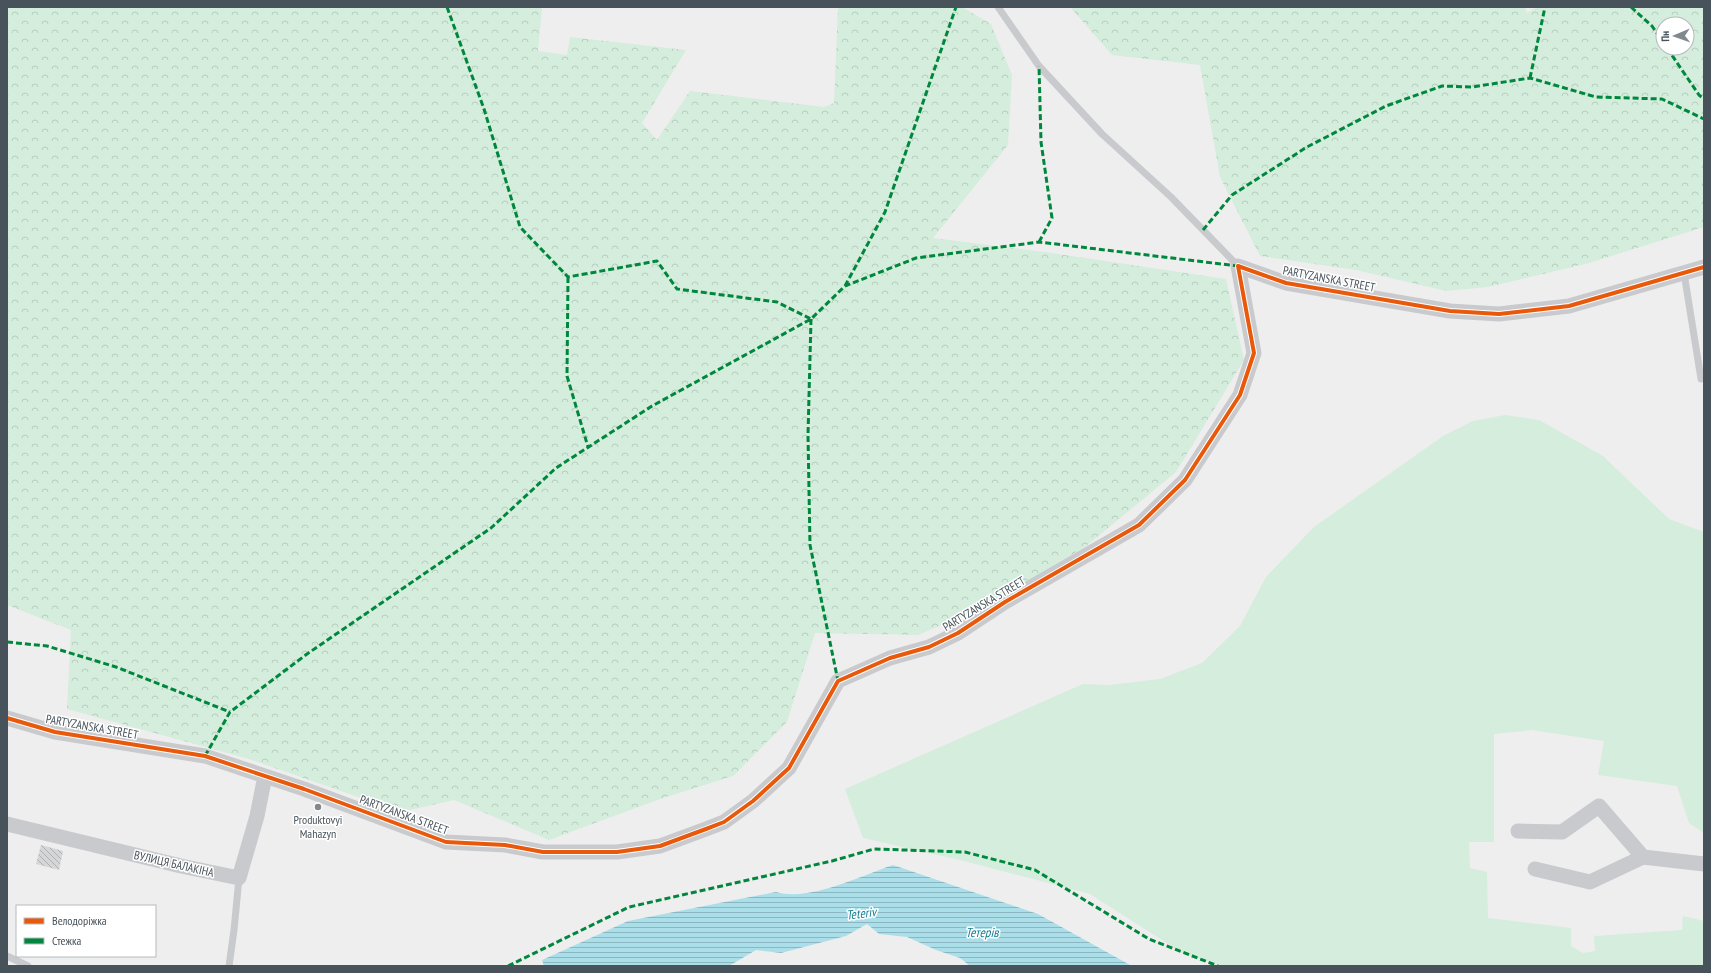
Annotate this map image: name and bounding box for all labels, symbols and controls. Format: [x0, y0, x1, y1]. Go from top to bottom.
north arrow [1655, 16, 1695, 56]
text: Пн [1658, 31, 1672, 42]
street label: PARTYZANSKA STREET [1282, 262, 1377, 295]
street label: PARTYZANSKA STREET [940, 573, 1028, 634]
street label: PARTYZANSKA STREET [45, 711, 140, 742]
street label: PARTYZANSKA STREET [358, 791, 451, 838]
marker: Produktovyi Mahazyn [313, 802, 323, 812]
place label: Produktovyi Mahazyn [294, 812, 342, 841]
street label: ВУЛИЦЯ БАЛАКІНА [133, 847, 216, 880]
water label: Teteriv [845, 903, 879, 924]
legend [16, 905, 156, 957]
text: Велодоріжка [52, 913, 107, 928]
water label: Тетерів [966, 924, 999, 941]
text: Стежка [52, 933, 82, 948]

